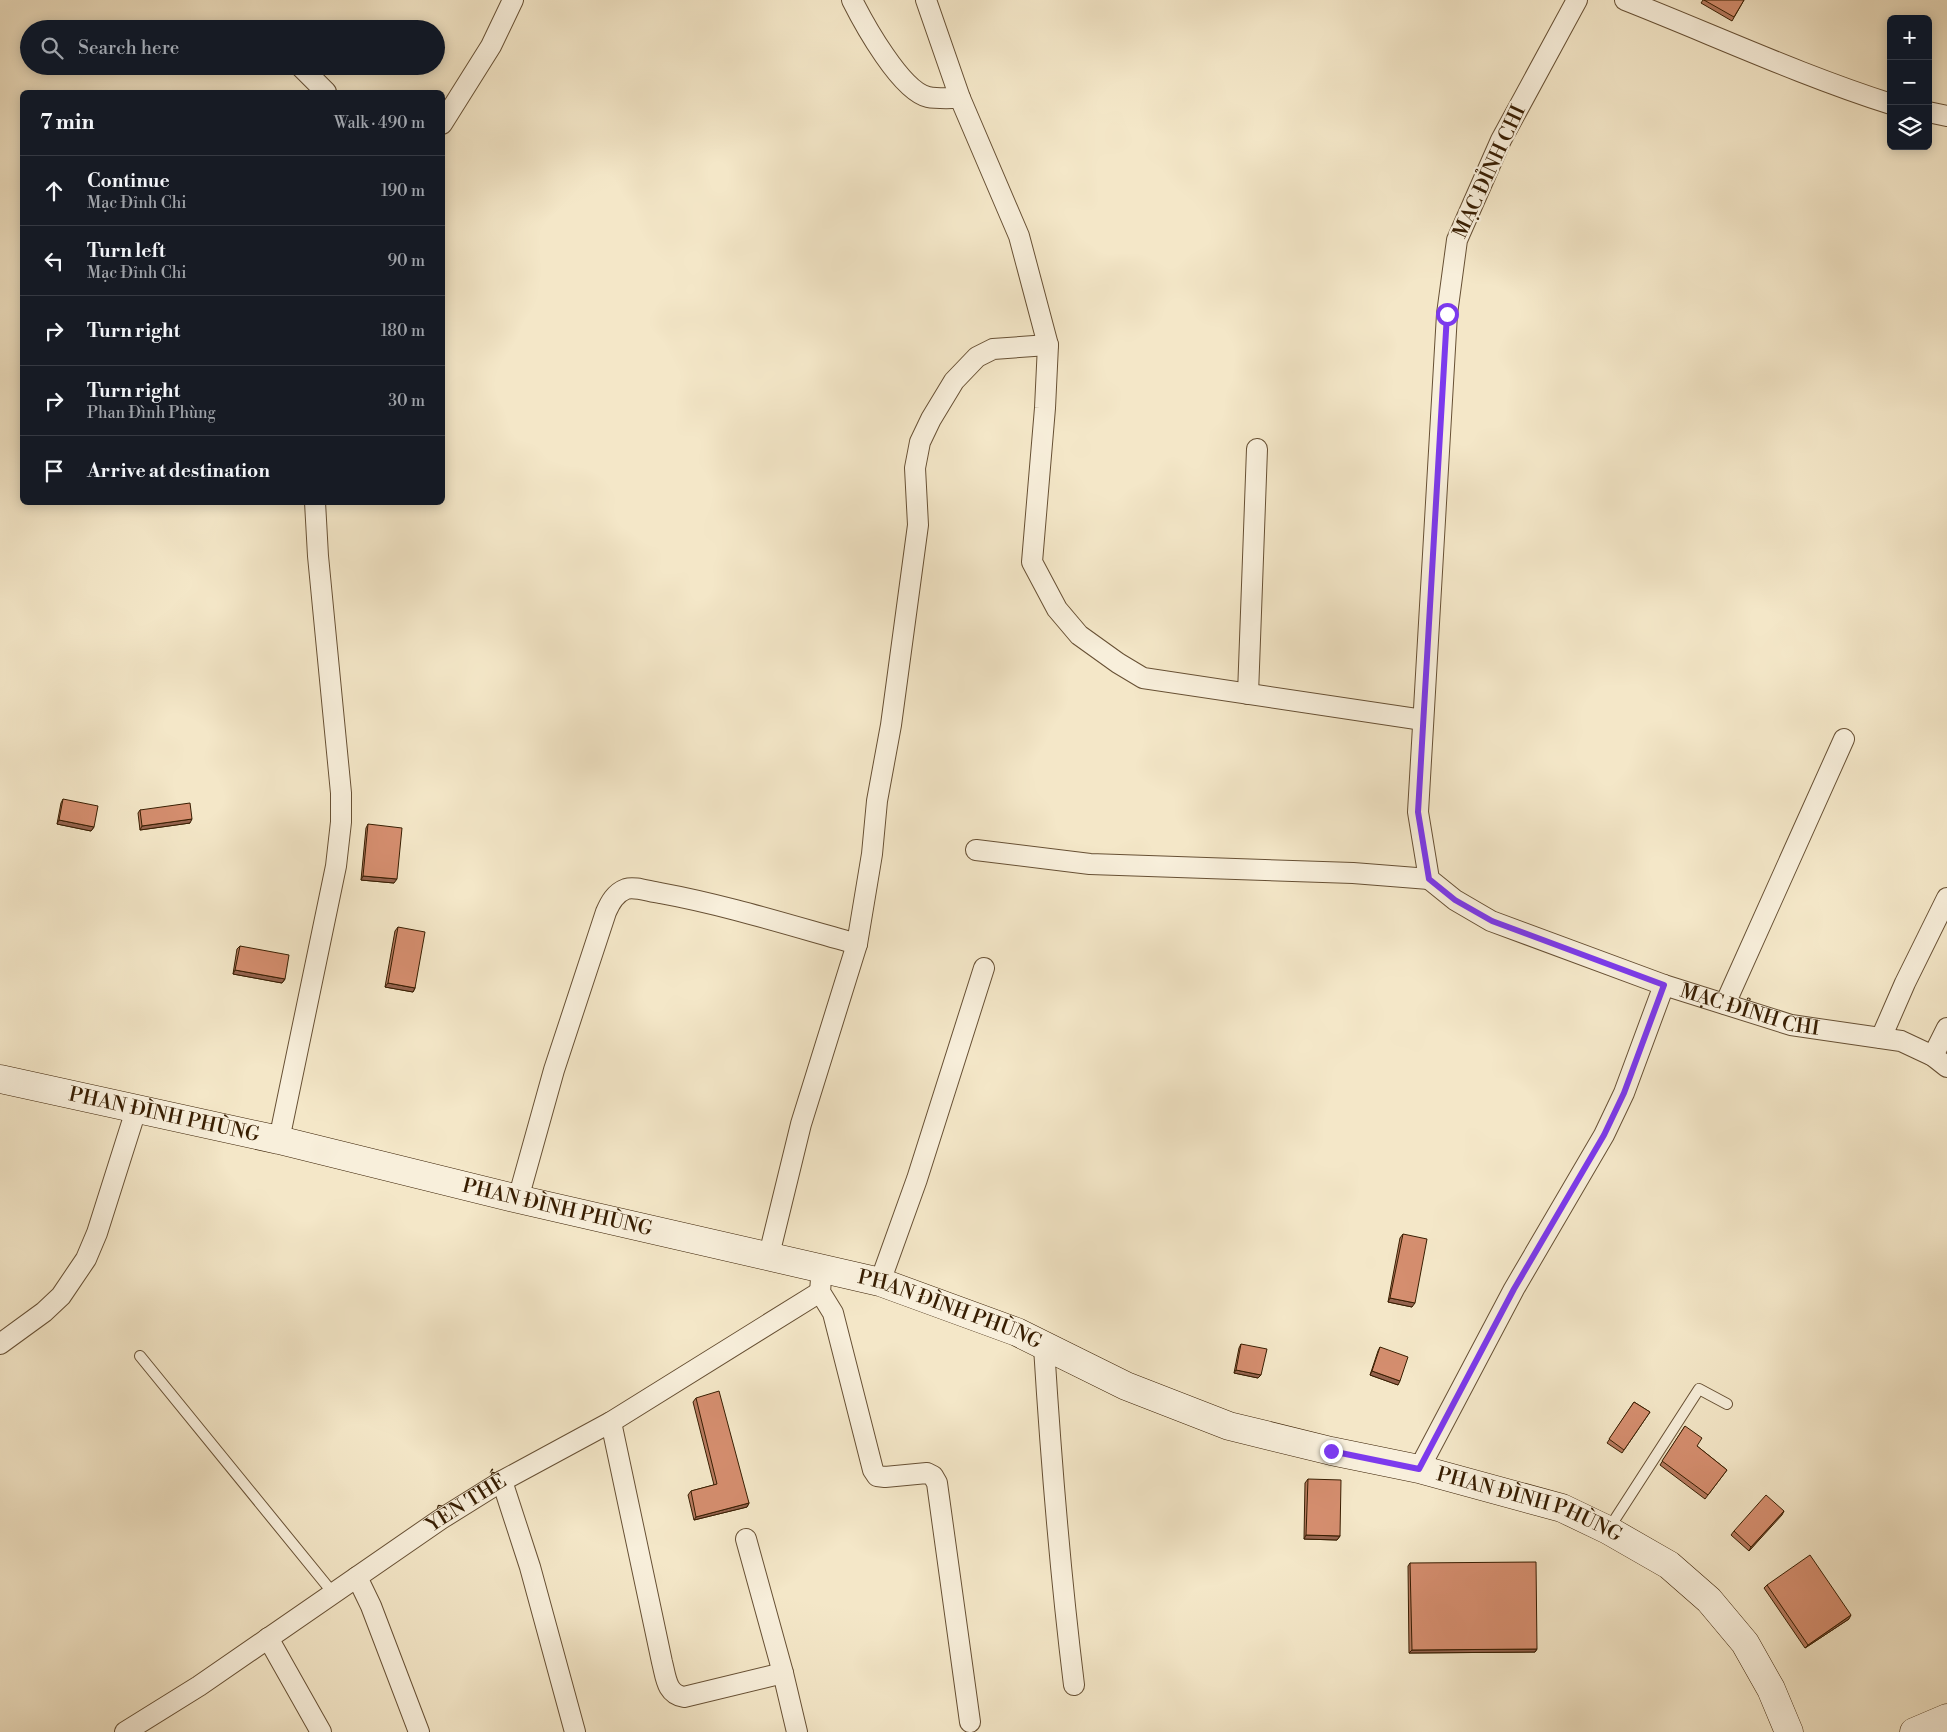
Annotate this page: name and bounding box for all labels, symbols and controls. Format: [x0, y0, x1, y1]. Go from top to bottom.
map controls [1887, 15, 1932, 150]
button: + [1887, 15, 1932, 60]
search box [20, 20, 445, 75]
icon: search [38, 34, 66, 62]
text: Search here [78, 36, 179, 60]
button: − [1887, 60, 1932, 105]
street label: MẠC ĐỈNH CHI [1447, 101, 1532, 243]
button: layers [1887, 105, 1932, 150]
text: 7 min [40, 110, 94, 136]
text: Walk · 490 m [334, 113, 425, 133]
text: Continue [87, 169, 170, 193]
icon: ahead [40, 177, 68, 205]
text: 190 m [381, 181, 425, 201]
text: Mạc Đỉnh Chi [87, 193, 187, 213]
text: Turn left [87, 239, 166, 263]
icon: left [40, 247, 68, 275]
text: 90 m [387, 251, 425, 271]
text: Mạc Đỉnh Chi [87, 263, 187, 283]
route start [1436, 303, 1459, 326]
icon: right [40, 317, 68, 345]
text: Turn right [87, 319, 180, 343]
text: 180 m [381, 321, 425, 341]
text: Turn right [87, 379, 180, 403]
icon: right [40, 387, 68, 415]
text: 30 m [388, 391, 425, 411]
text: Phan Đình Phùng [87, 403, 216, 423]
icon: arrive [40, 457, 68, 485]
text: Arrive at destination [87, 459, 270, 483]
street label: MẠC ĐỈNH CHI [1677, 978, 1821, 1042]
street label: PHAN ĐÌNH PHÙNG [66, 1082, 262, 1148]
street label: PHAN ĐÌNH PHÙNG [460, 1173, 655, 1242]
street label: PHAN ĐÌNH PHÙNG [855, 1265, 1046, 1355]
route end [1320, 1440, 1343, 1463]
street label: PHAN ĐÌNH PHÙNG [1434, 1462, 1627, 1548]
street label: YÊN THẾ [421, 1465, 511, 1538]

